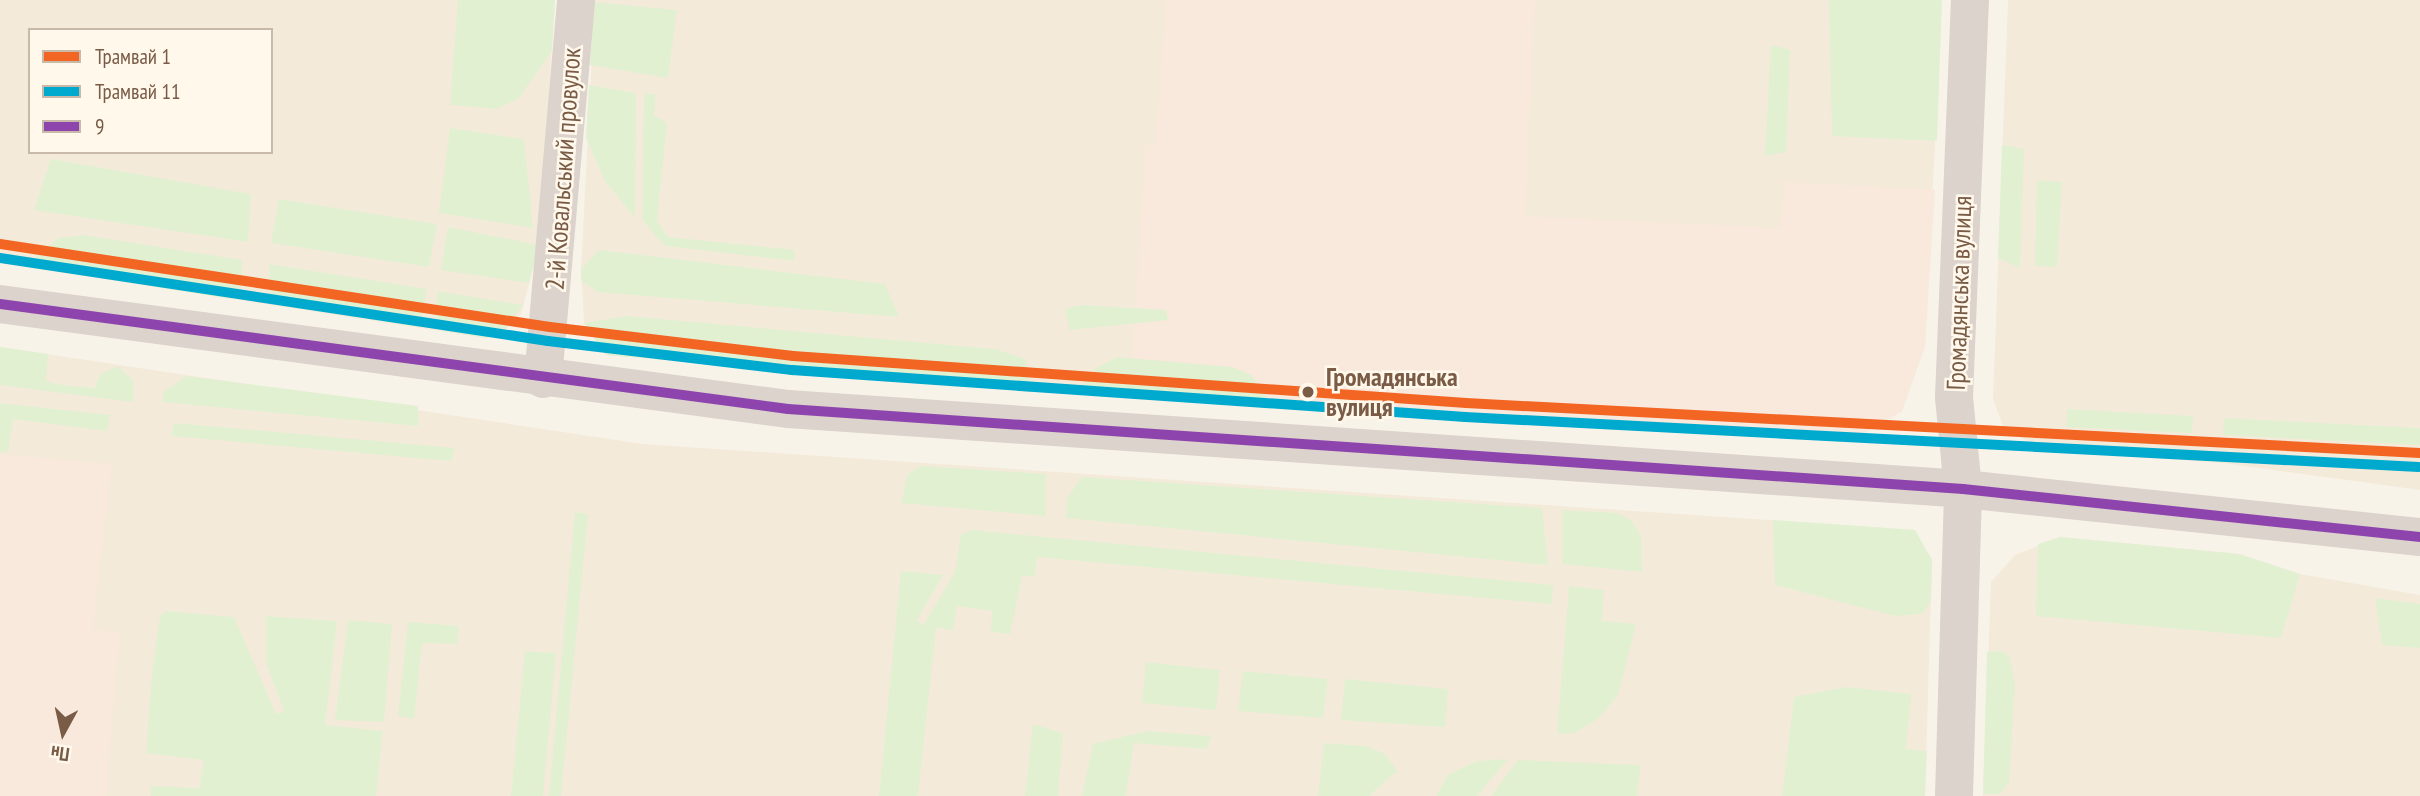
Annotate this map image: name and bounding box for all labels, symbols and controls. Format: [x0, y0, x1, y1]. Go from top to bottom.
legend [28, 28, 273, 154]
text: Трамвай 1 [95, 43, 171, 70]
street label: 2-й Ковальський провулок [539, 47, 587, 291]
text: Трамвай 11 [95, 78, 180, 105]
text: 9 [95, 113, 104, 140]
street label: Громадянська вулиця [1940, 195, 1978, 391]
place label: Громадянська вулиця [1326, 361, 1458, 422]
marker: Громадянська вулиця [1296, 380, 1320, 404]
north arrow [28, 698, 98, 768]
text: Пн [49, 741, 71, 767]

